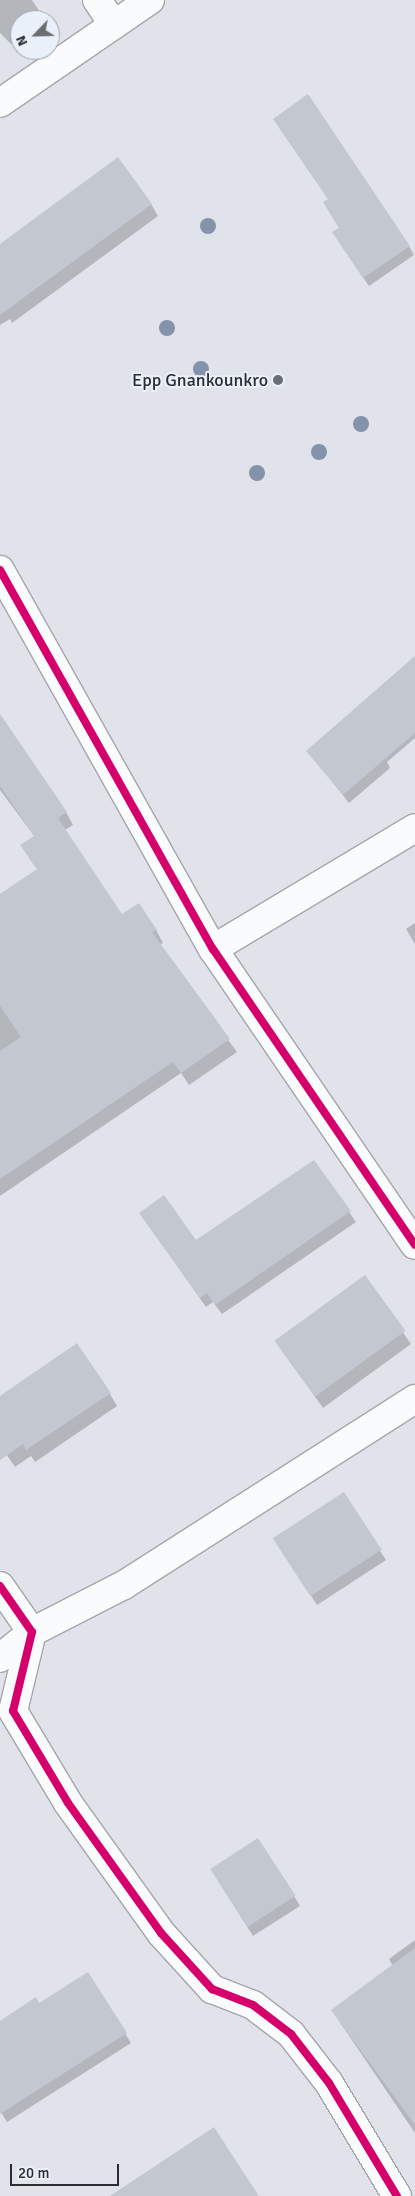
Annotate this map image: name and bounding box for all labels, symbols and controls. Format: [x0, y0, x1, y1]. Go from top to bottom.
north arrow [10, 10, 60, 60]
text: N [12, 33, 32, 49]
place label: Epp Gnankounkro [132, 369, 268, 391]
marker: Epp Gnankounkro [272, 374, 284, 386]
scale bar [12, 2154, 121, 2186]
text: 20 m [18, 2164, 49, 2182]

